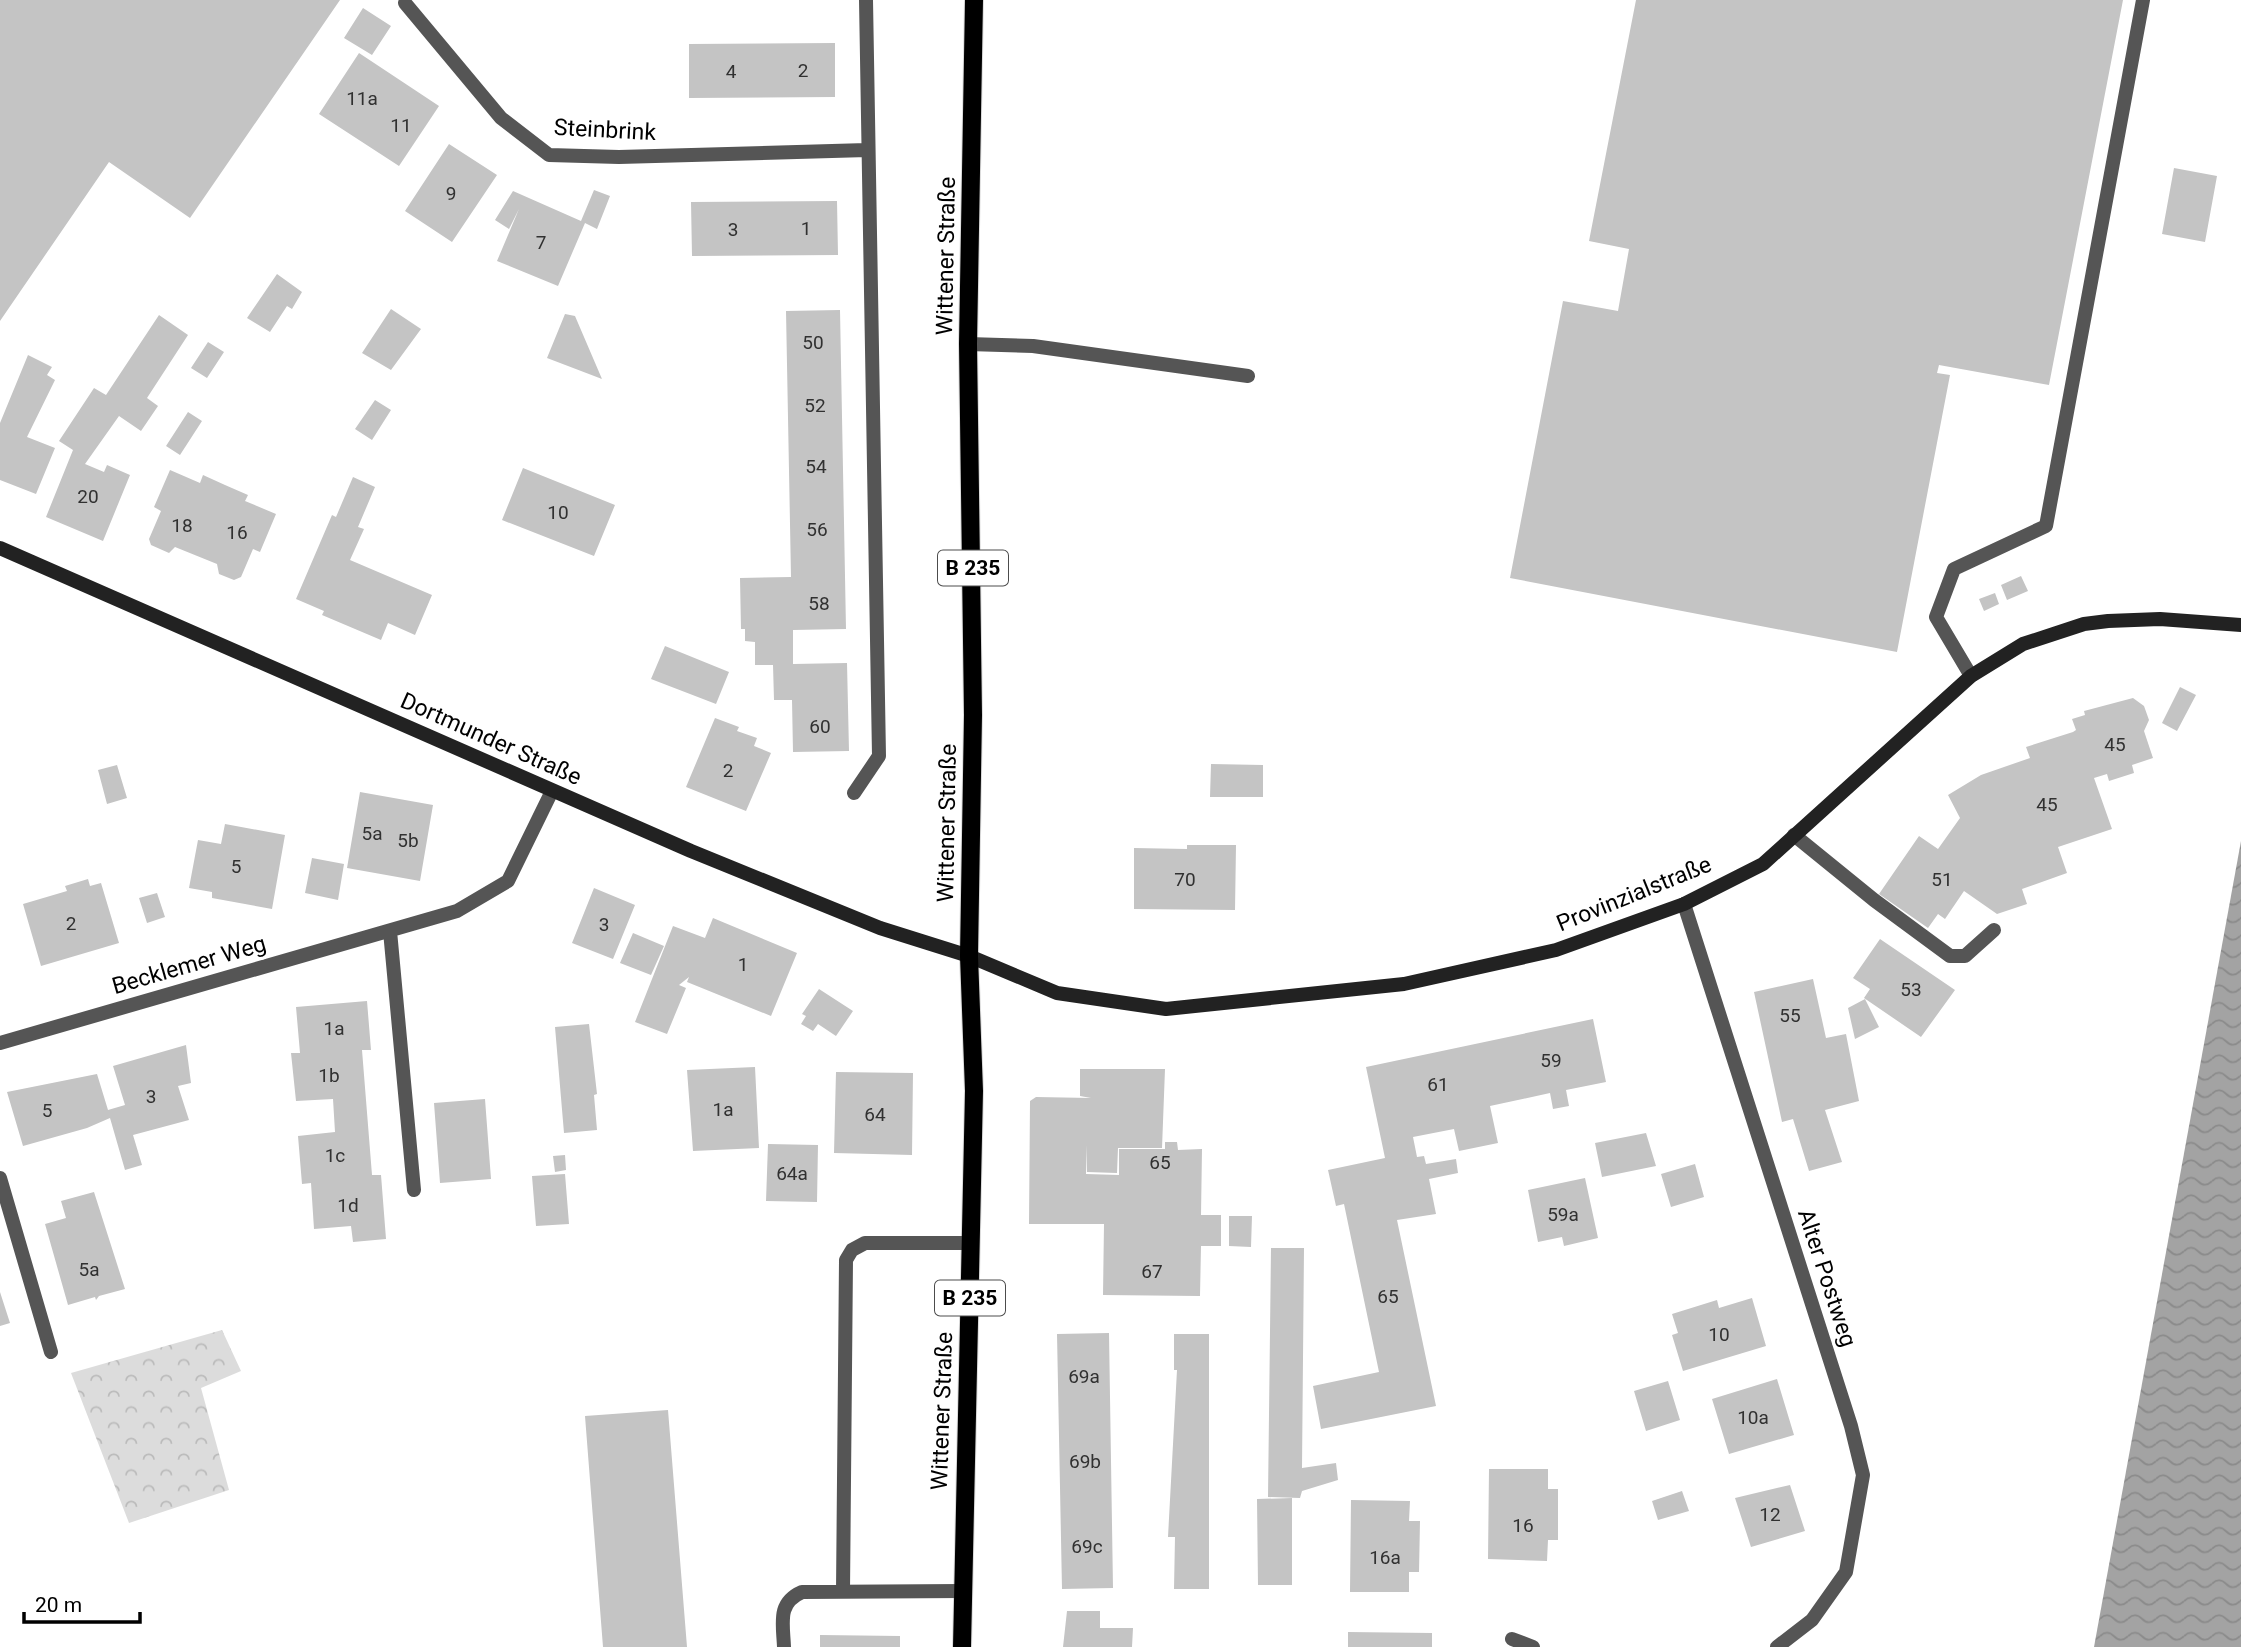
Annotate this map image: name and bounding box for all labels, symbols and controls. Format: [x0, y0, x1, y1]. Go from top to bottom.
house number: 2 [798, 59, 808, 82]
house number: 4 [726, 60, 737, 83]
house number: 11a [346, 87, 378, 110]
house number: 11 [390, 114, 412, 137]
street label: Steinbrink [553, 114, 657, 146]
street label: Wittener Straße [931, 176, 961, 336]
house number: 9 [446, 182, 456, 205]
house number: 1 [801, 217, 811, 240]
house number: 3 [728, 218, 738, 241]
house number: 7 [536, 231, 546, 254]
house number: 50 [802, 331, 824, 354]
house number: 52 [804, 394, 826, 417]
house number: 54 [805, 455, 827, 478]
house number: 20 [77, 485, 99, 508]
house number: 10 [547, 501, 569, 524]
house number: 18 [171, 514, 193, 537]
house number: 56 [806, 518, 828, 541]
house number: 16 [226, 521, 248, 544]
road number: B 235 [938, 550, 1008, 586]
house number: 58 [808, 592, 830, 615]
street label: Dortmunder Straße [396, 687, 586, 791]
house number: 60 [809, 715, 831, 738]
house number: 45 [2104, 733, 2126, 756]
street label: Wittener Straße [932, 743, 962, 903]
house number: 2 [723, 759, 733, 782]
house number: 45 [2036, 793, 2058, 816]
house number: 5a [361, 822, 383, 845]
house number: 5b [397, 829, 419, 852]
street label: Provinzialstraße [1553, 851, 1715, 937]
house number: 5 [231, 855, 241, 878]
house number: 70 [1174, 868, 1196, 891]
house number: 51 [1931, 868, 1953, 891]
house number: 2 [66, 912, 76, 935]
house number: 3 [599, 913, 609, 936]
street label: Becklemer Weg [109, 930, 269, 1000]
house number: 1 [738, 953, 748, 976]
house number: 53 [1900, 978, 1922, 1001]
house number: 55 [1779, 1004, 1801, 1027]
house number: 1a [323, 1017, 345, 1040]
house number: 59 [1540, 1049, 1562, 1072]
house number: 1b [318, 1064, 340, 1087]
house number: 61 [1427, 1073, 1449, 1096]
house number: 3 [146, 1085, 156, 1108]
house number: 1a [712, 1098, 734, 1121]
house number: 5 [42, 1099, 52, 1122]
house number: 64 [864, 1103, 886, 1126]
house number: 1c [325, 1144, 345, 1167]
house number: 65 [1149, 1151, 1171, 1174]
house number: 64a [776, 1162, 808, 1185]
house number: 1d [337, 1194, 359, 1217]
house number: 59a [1547, 1203, 1579, 1226]
street label: Alter Postweg [1792, 1206, 1862, 1350]
house number: 5a [78, 1258, 100, 1281]
house number: 67 [1141, 1260, 1163, 1283]
road number: B 235 [935, 1280, 1005, 1316]
house number: 65 [1377, 1285, 1399, 1308]
house number: 10 [1708, 1323, 1730, 1346]
street label: Wittener Straße [926, 1331, 958, 1491]
house number: 69a [1068, 1365, 1100, 1388]
house number: 10a [1737, 1406, 1769, 1429]
house number: 69b [1069, 1450, 1101, 1473]
house number: 12 [1759, 1503, 1781, 1526]
house number: 16 [1512, 1514, 1534, 1537]
house number: 69c [1071, 1535, 1103, 1558]
house number: 16a [1369, 1546, 1401, 1569]
scale bar [24, 1580, 140, 1624]
text: 20 m [35, 1593, 82, 1617]

